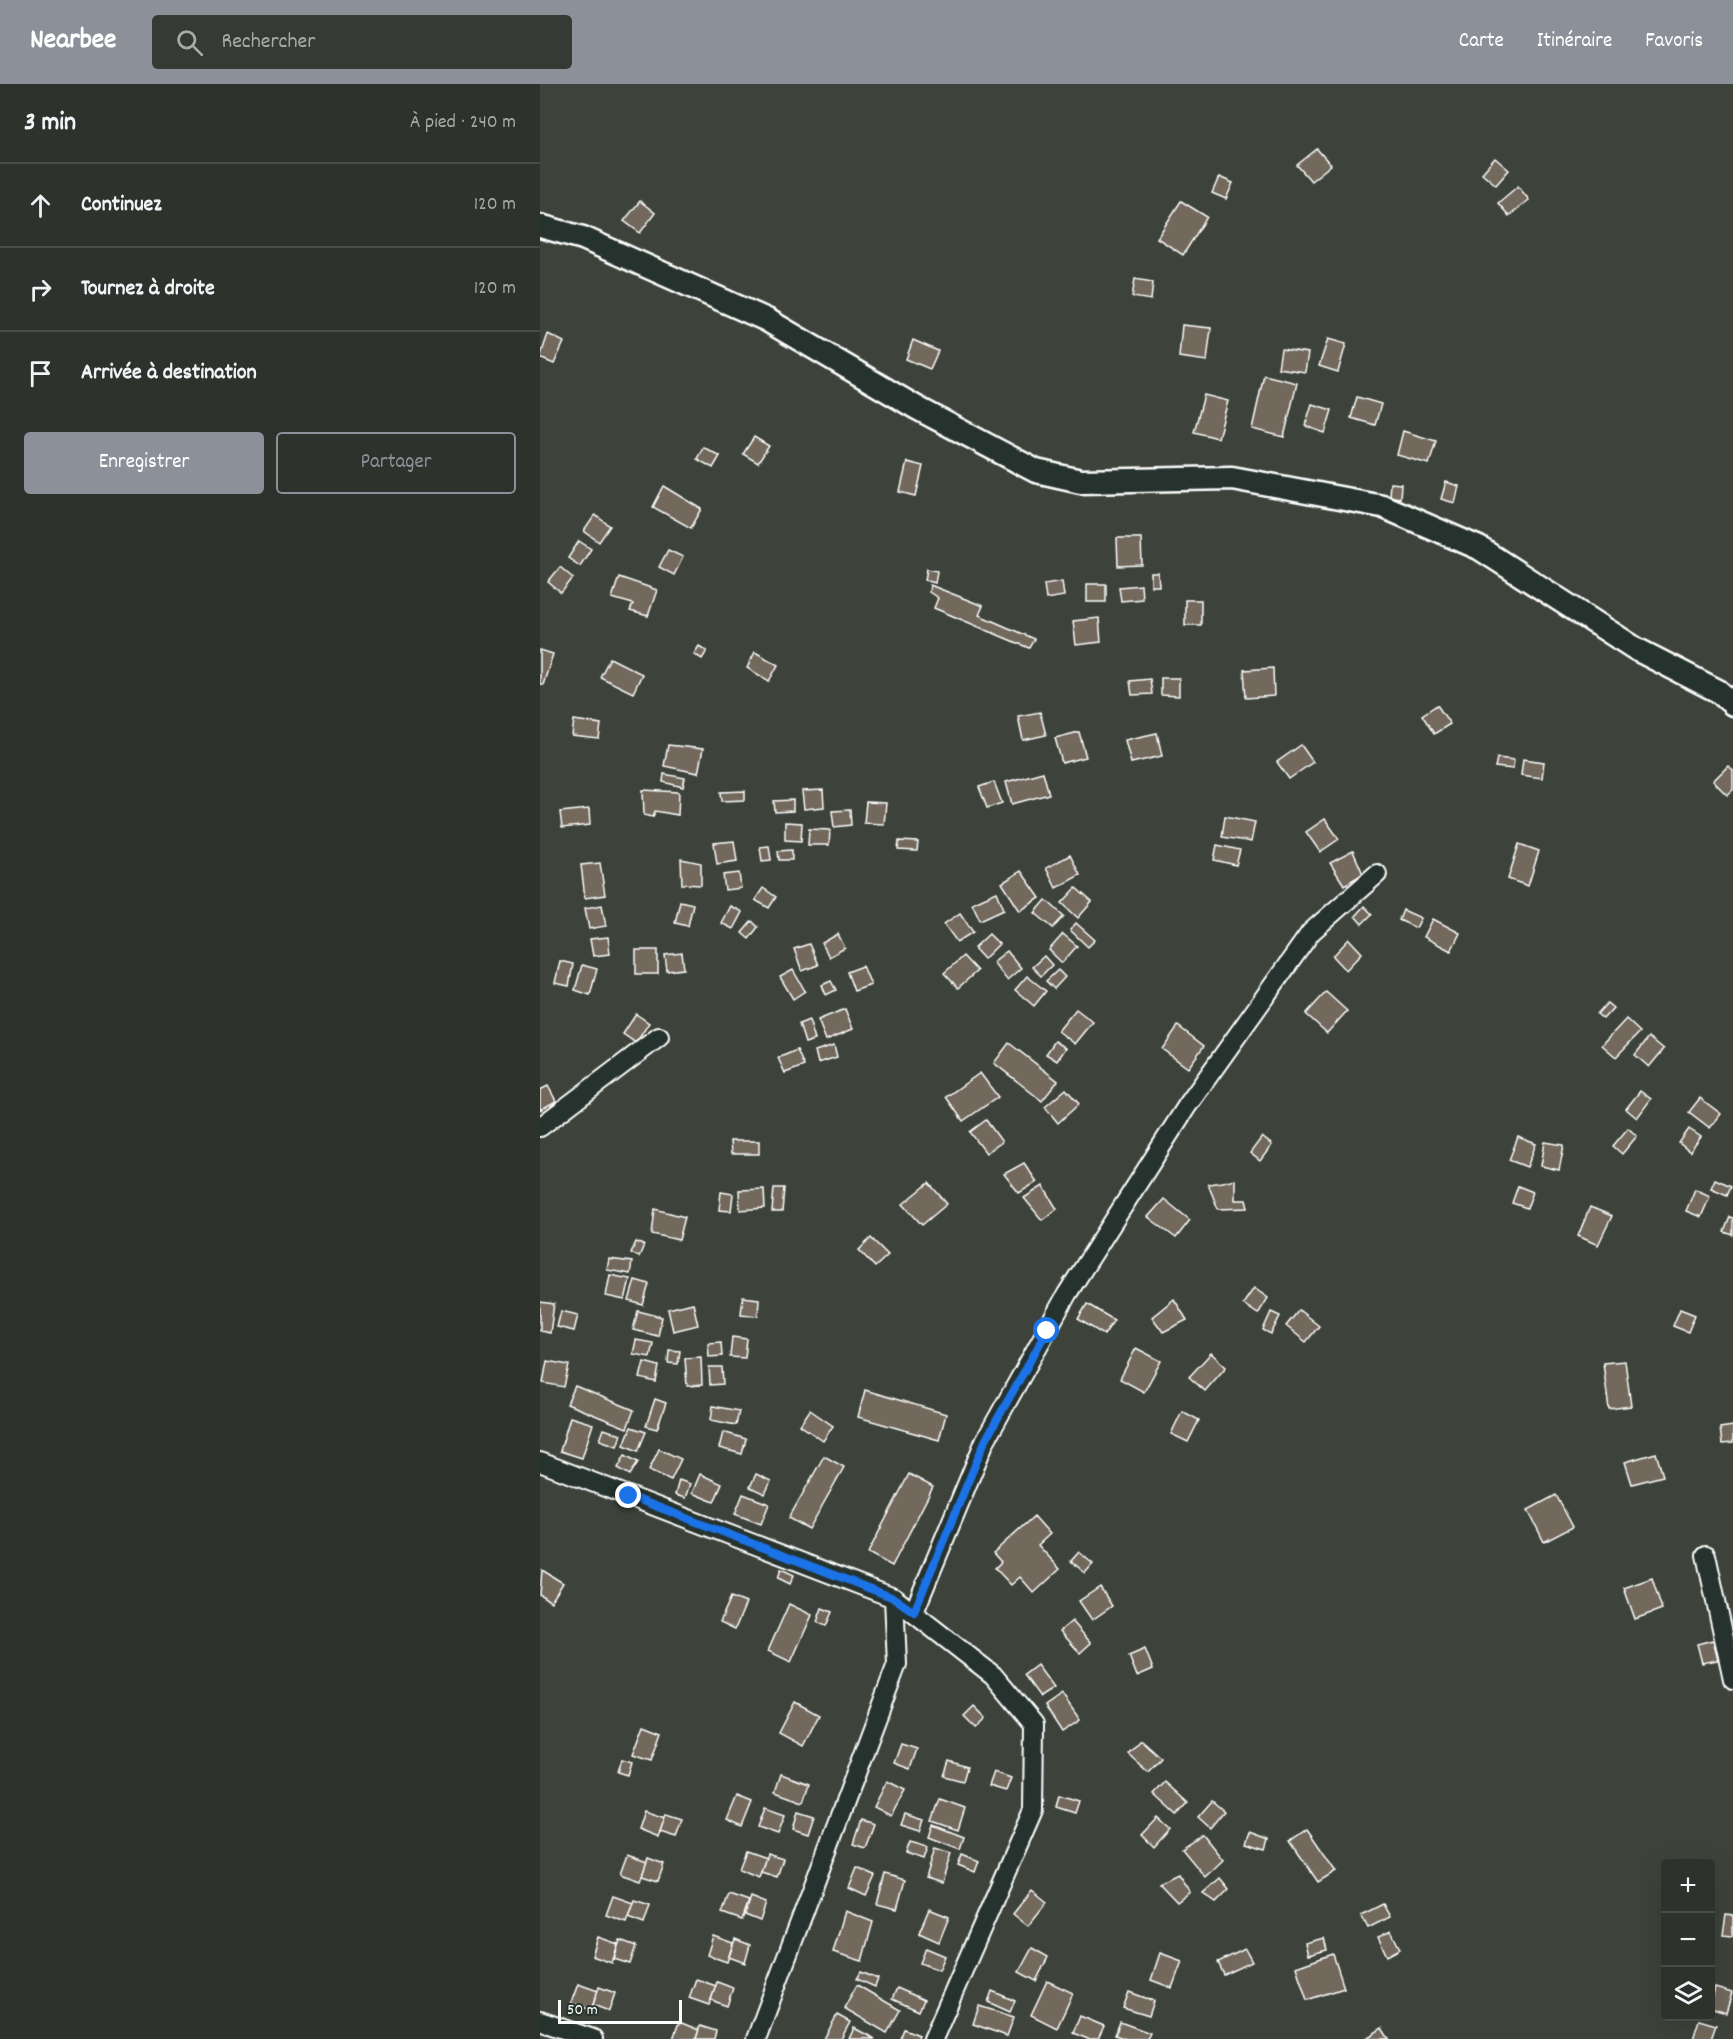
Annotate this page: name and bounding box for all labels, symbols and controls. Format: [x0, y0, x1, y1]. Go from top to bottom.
search box [152, 15, 572, 69]
text: Nearbee [30, 22, 116, 62]
icon: search [173, 26, 206, 59]
text: Rechercher [221, 27, 315, 58]
text: Carte [1459, 27, 1504, 57]
text: Itinéraire [1537, 27, 1612, 57]
text: Favoris [1645, 27, 1703, 57]
text: 3 min [24, 105, 76, 142]
text: À pied · 240 m [410, 109, 516, 137]
icon: ahead [24, 189, 57, 222]
text: Continuez [81, 190, 162, 221]
text: 120 m [474, 191, 516, 219]
icon: right [24, 273, 57, 306]
text: Tournez à droite [81, 274, 215, 305]
text: 120 m [474, 275, 516, 303]
icon: arrive [24, 357, 57, 390]
text: Arrivée à destination [81, 358, 257, 389]
button: Enregistrer [24, 432, 264, 494]
button: Partager [276, 432, 516, 494]
route start [1033, 1317, 1059, 1343]
route end [615, 1482, 641, 1508]
map controls [1661, 1859, 1715, 2021]
button: + [1661, 1859, 1715, 1913]
button: − [1661, 1913, 1715, 1967]
button: layers [1661, 1967, 1715, 2021]
scale bar [558, 1997, 682, 2024]
text: 50 m [567, 1999, 598, 2022]

